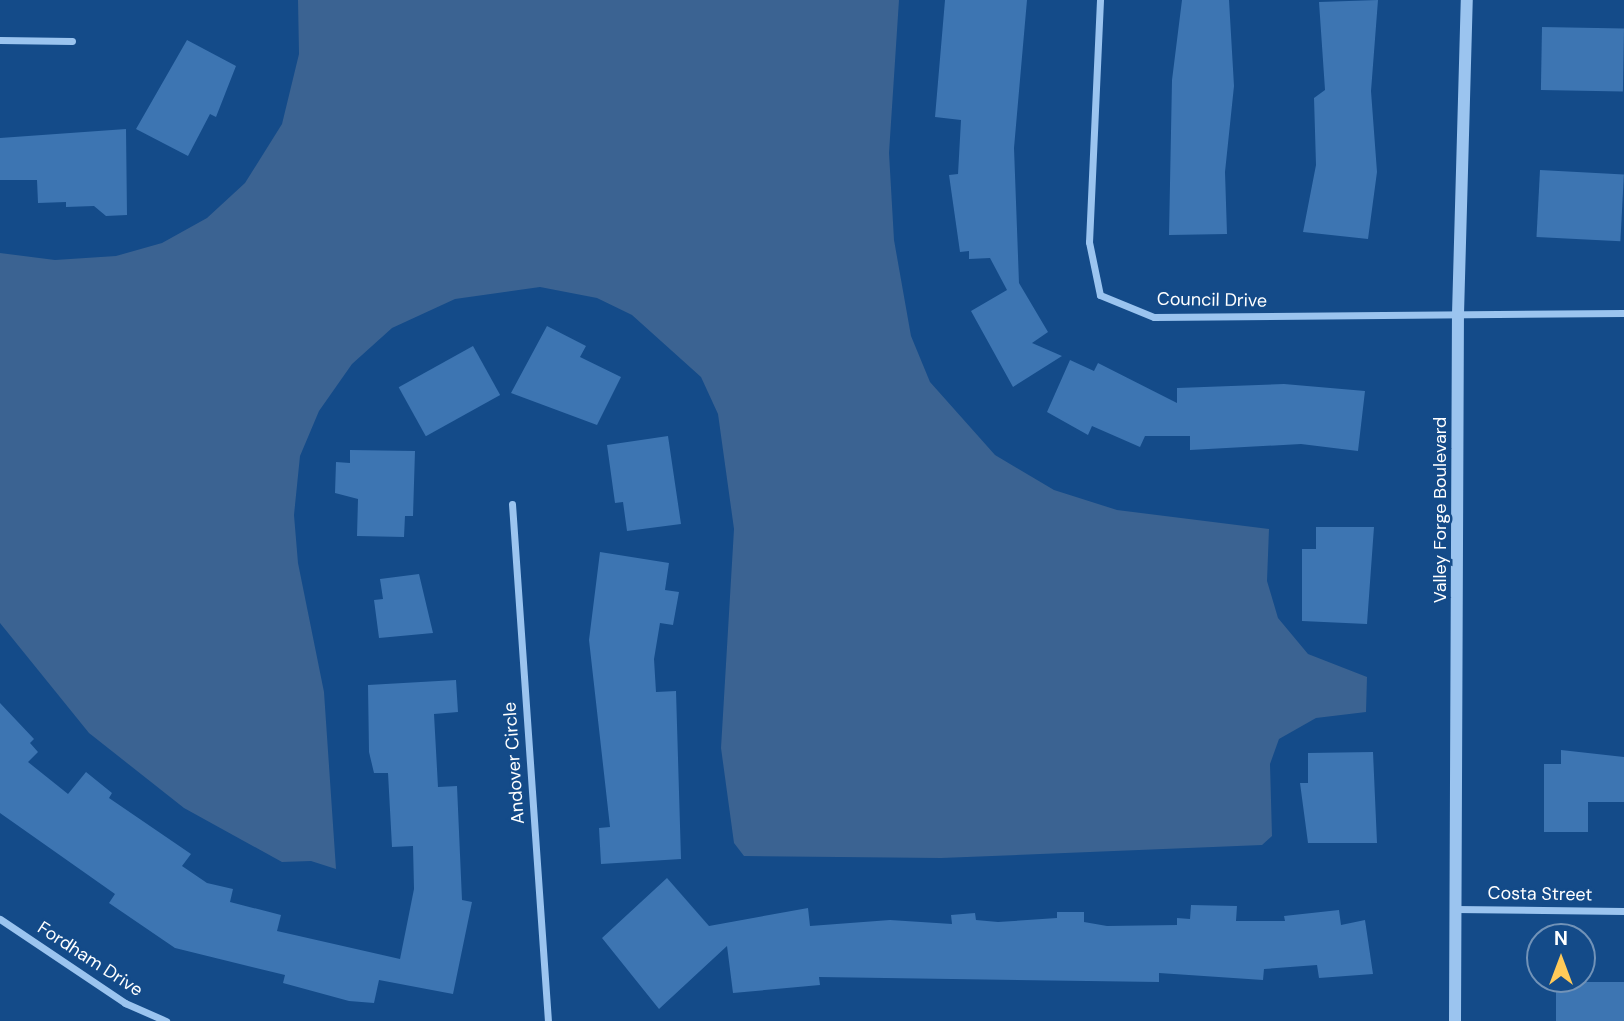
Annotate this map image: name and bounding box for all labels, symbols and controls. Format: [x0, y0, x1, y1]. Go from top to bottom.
street label: Council Drive [1157, 288, 1267, 312]
street label: Valley Forge Boulevard [1429, 417, 1451, 603]
street label: Andover Circle [499, 701, 529, 825]
street label: Costa Street [1487, 882, 1593, 906]
street label: Fordham Drive [33, 917, 147, 1001]
north arrow [1526, 923, 1596, 993]
text: N [1554, 926, 1568, 951]

